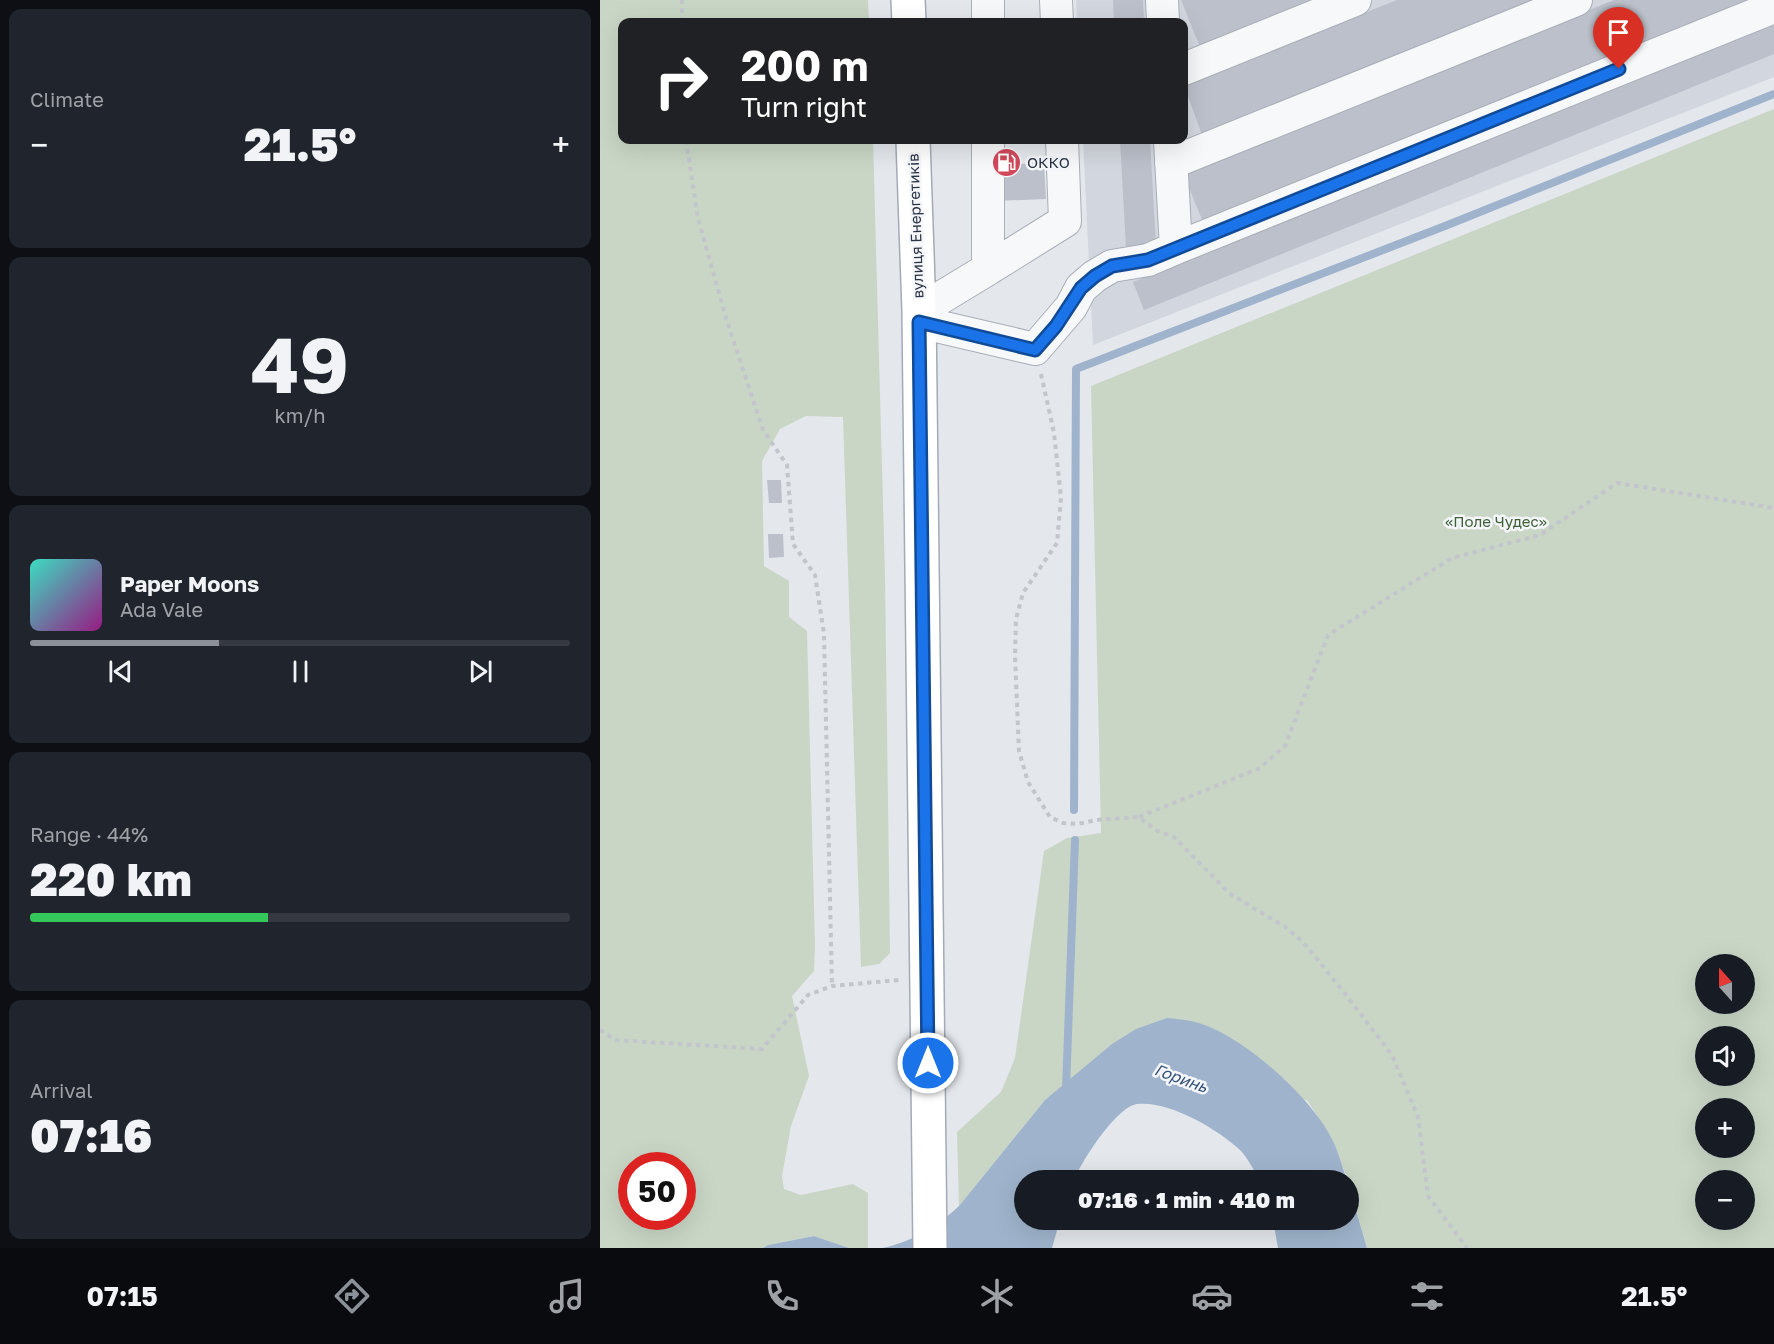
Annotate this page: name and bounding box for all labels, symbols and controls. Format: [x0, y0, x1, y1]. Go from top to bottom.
pin [1593, 7, 1644, 69]
icon: arrive [1602, 16, 1635, 49]
text: 200 m [741, 40, 868, 90]
icon: right [642, 42, 720, 120]
text: Climate [30, 87, 104, 111]
text: Turn right [741, 91, 867, 123]
text: 21.5° [244, 117, 356, 171]
text: − [30, 125, 48, 164]
text: + [552, 125, 570, 164]
fuel station icon: ОККО [990, 147, 1022, 179]
street label: вулиця Енергетиків [903, 153, 927, 299]
place label: ОККО [1027, 153, 1070, 171]
text: 49 [251, 317, 349, 410]
text: km/h [275, 403, 325, 427]
park label: «Поле Чудес» [1445, 512, 1547, 530]
text: Paper Moons [120, 570, 259, 597]
text: Ada Vale [120, 597, 203, 621]
icon: previous [104, 655, 137, 688]
icon: pause [284, 655, 317, 688]
icon: next [464, 655, 497, 688]
text: Range · 44% [30, 822, 148, 846]
text: 220 km [30, 852, 192, 906]
north arrow [1695, 954, 1755, 1014]
map controls [1695, 954, 1755, 1230]
button: sound [1695, 1026, 1755, 1086]
position arrow [896, 1031, 960, 1095]
water label: Горинь [1152, 1059, 1211, 1097]
text: Arrival [30, 1078, 93, 1102]
button: + [1695, 1098, 1755, 1158]
text: 07:16 [30, 1108, 152, 1162]
speed limit sign: 50 [618, 1152, 696, 1230]
button: − [1695, 1170, 1755, 1230]
text: 07:16 · 1 min · 410 m [1078, 1186, 1295, 1213]
icon: directions [331, 1275, 373, 1317]
icon: music [546, 1275, 588, 1317]
icon: phone [761, 1275, 803, 1317]
icon: climate [976, 1275, 1018, 1317]
icon: car [1191, 1275, 1233, 1317]
icon: filters [1406, 1275, 1448, 1317]
text: 07:15 [87, 1280, 158, 1312]
text: 21.5° [1621, 1280, 1687, 1312]

